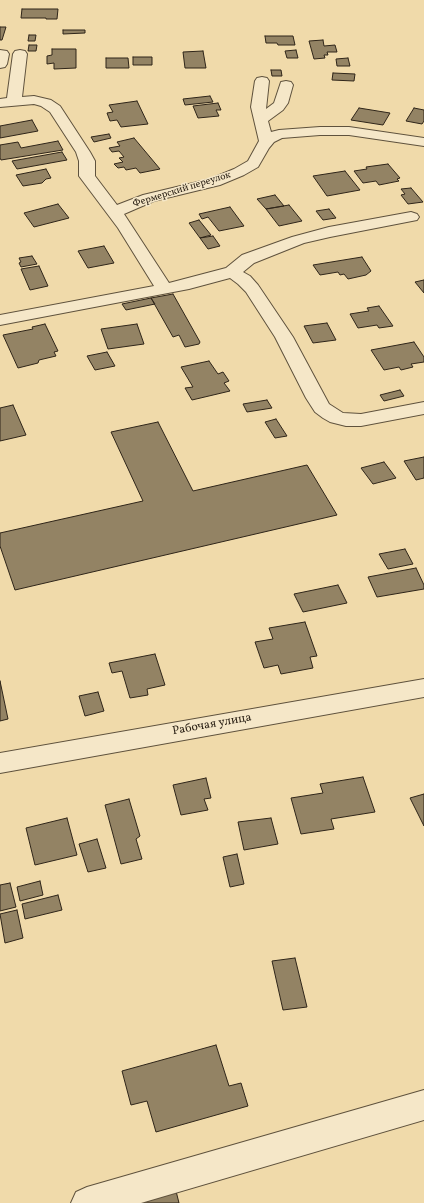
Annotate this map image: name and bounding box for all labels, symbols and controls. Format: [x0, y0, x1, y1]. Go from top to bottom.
street label: Фермерский переулок [132, 169, 232, 211]
street label: Рабочая улица [171, 711, 253, 739]

